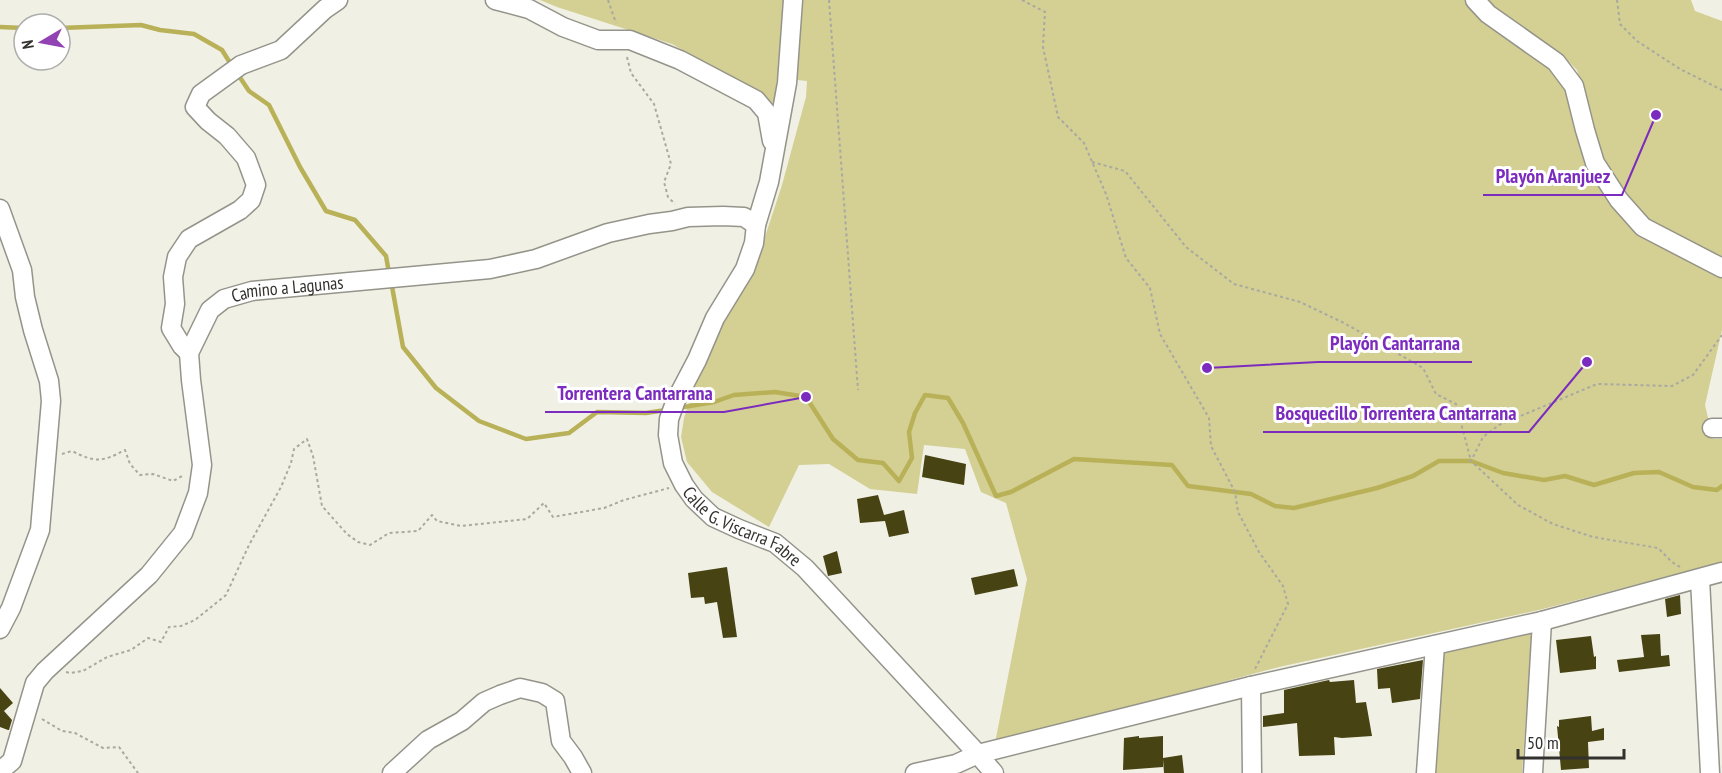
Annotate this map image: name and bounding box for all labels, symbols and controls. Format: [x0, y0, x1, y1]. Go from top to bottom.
north arrow [12, 12, 72, 72]
text: N [17, 39, 38, 51]
callout: Playón Aranjuez [1483, 157, 1622, 195]
text: Playón Aranjuez [1496, 163, 1611, 189]
street label: Camino a Lagunas [229, 271, 344, 307]
callout: Playón Cantarrana [1318, 324, 1472, 362]
text: Playón Cantarrana [1330, 330, 1460, 356]
callout: Torrentera Cantarrana [545, 374, 724, 412]
text: Torrentera Cantarrana [557, 380, 713, 406]
callout: Bosquecillo Torrentera Cantarrana [1263, 394, 1529, 432]
text: Bosquecillo Torrentera Cantarrana [1275, 400, 1517, 426]
street label: Calle G. Viscarra Fabre [678, 482, 806, 571]
scale bar [1518, 722, 1624, 760]
text: 50 m [1527, 731, 1559, 754]

